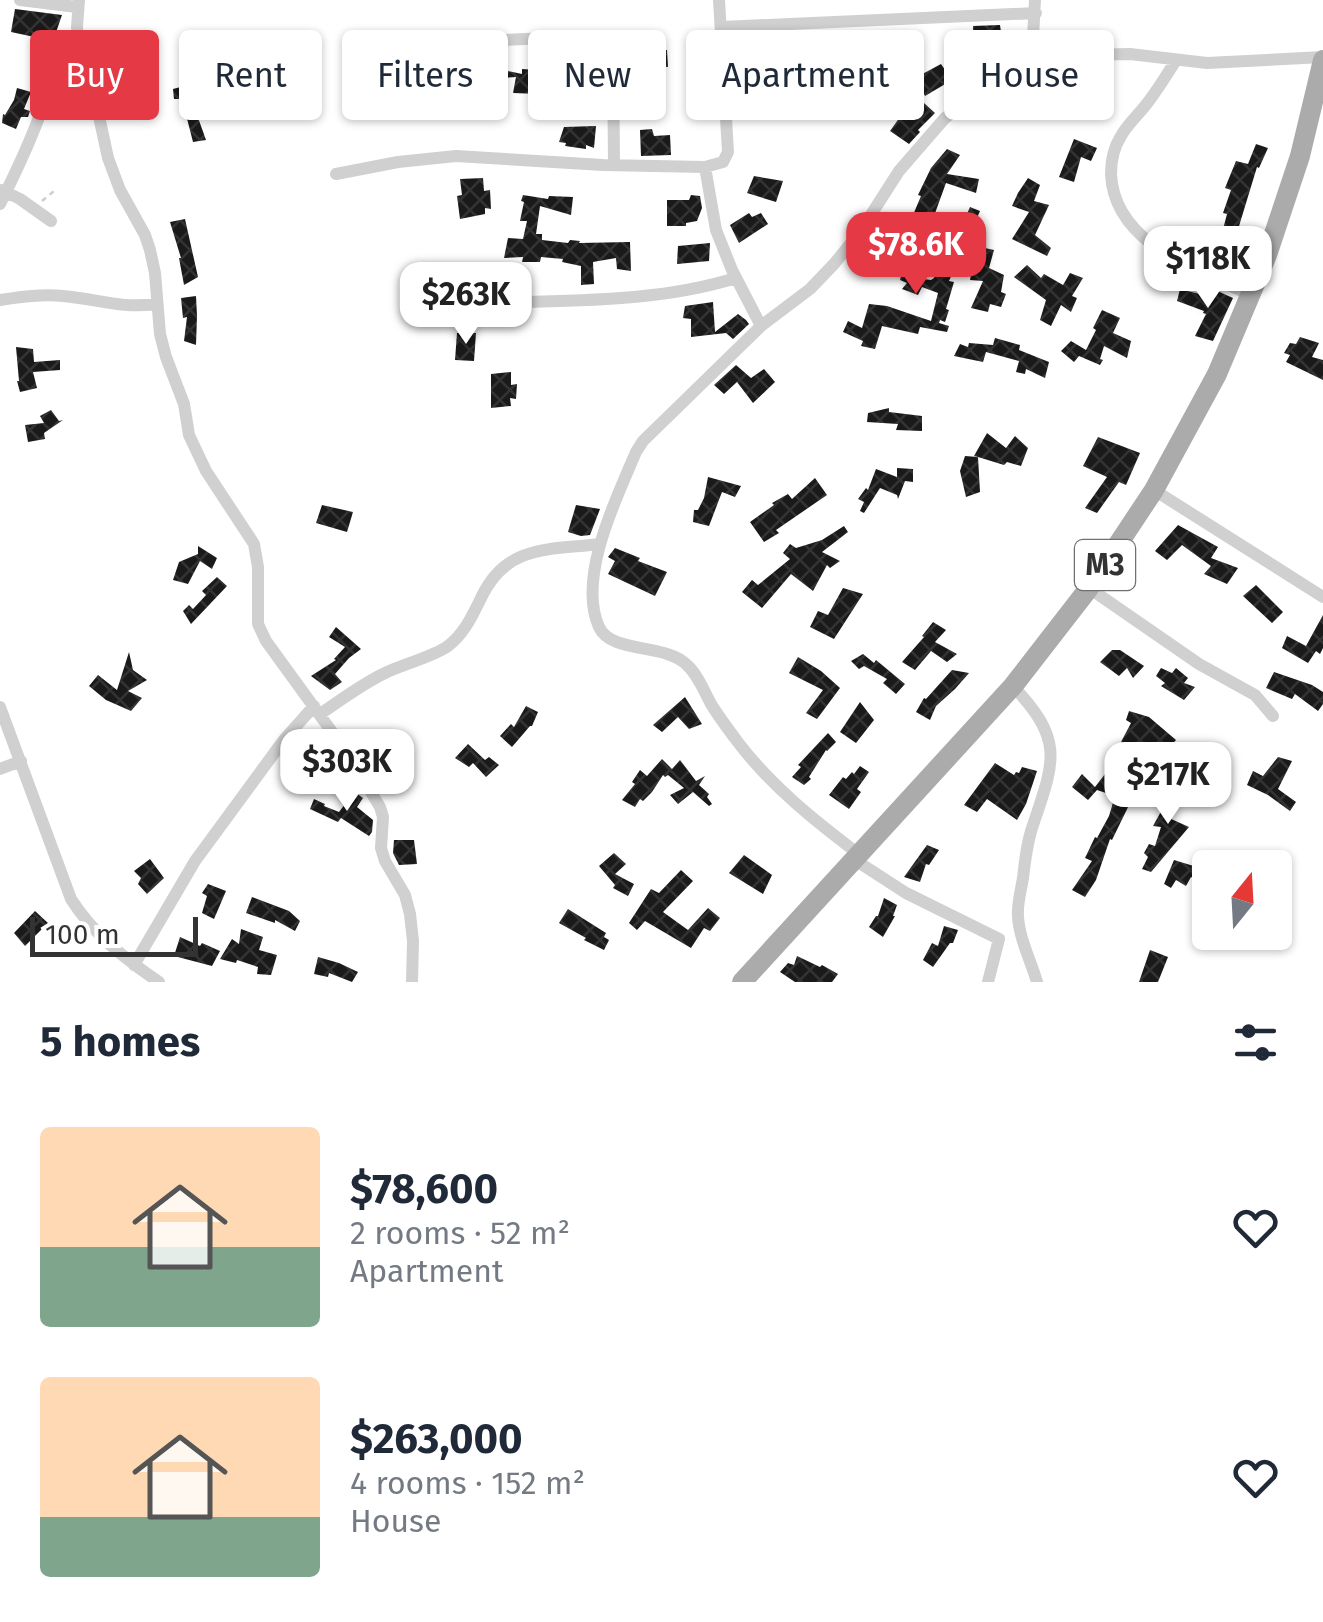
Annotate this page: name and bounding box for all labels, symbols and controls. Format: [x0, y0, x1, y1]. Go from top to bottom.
chip: Buy [30, 30, 159, 120]
chip: Rent [179, 30, 322, 120]
chip: Filters [342, 30, 508, 120]
chip: New [528, 30, 666, 120]
chip: Apartment [686, 30, 924, 120]
chip: House [944, 30, 1114, 120]
pin: $78.6K [835, 212, 997, 297]
text: $78.6K [868, 225, 964, 263]
pin: $118K [1138, 226, 1278, 311]
text: $118K [1166, 239, 1250, 277]
pin: $263K [396, 262, 536, 347]
text: $263K [422, 275, 510, 313]
road number: M3 [1075, 540, 1135, 590]
pin: $303K [277, 729, 417, 814]
text: $303K [302, 742, 392, 780]
pin: $217K [1098, 742, 1238, 827]
text: $217K [1126, 755, 1210, 793]
north arrow [1192, 850, 1292, 950]
map controls [1192, 850, 1292, 950]
scale bar [30, 912, 198, 956]
text: 100 m [45, 918, 120, 951]
icon: filters [1228, 1015, 1283, 1070]
text: 5 homes [40, 1017, 200, 1067]
text: $78,600 [350, 1164, 498, 1214]
icon: home [120, 1167, 240, 1287]
icon: heart [1228, 1200, 1283, 1255]
text: 2 rooms · 52 m² [350, 1214, 570, 1252]
text: Apartment [350, 1252, 504, 1290]
text: $263,000 [350, 1414, 523, 1464]
icon: home [120, 1417, 240, 1537]
icon: heart [1228, 1450, 1283, 1505]
text: 4 rooms · 152 m² [350, 1464, 585, 1502]
text: House [350, 1502, 441, 1540]

